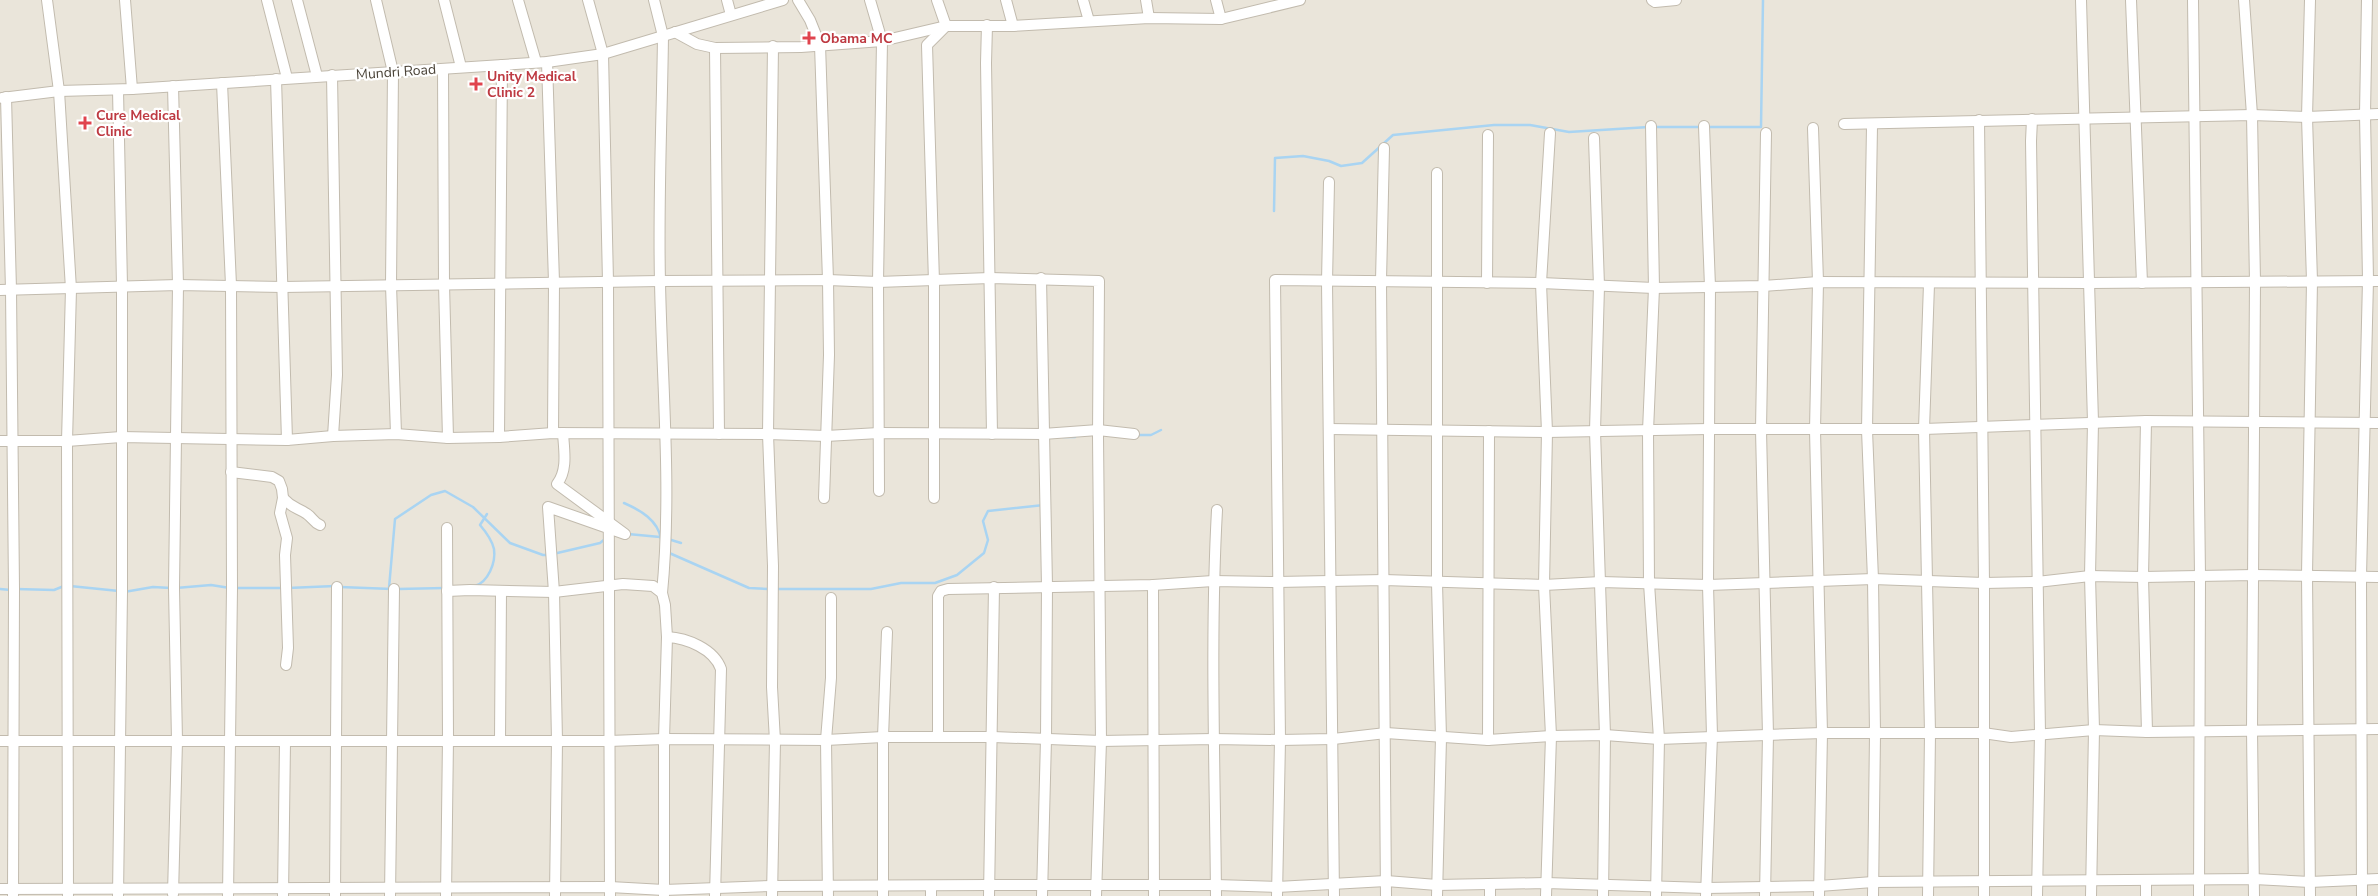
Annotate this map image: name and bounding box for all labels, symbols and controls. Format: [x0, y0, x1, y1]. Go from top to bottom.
place label: Obama MC [820, 29, 893, 48]
marker: Obama MC [802, 31, 816, 45]
street label: Mundri Road [355, 60, 437, 84]
place label: Unity Medical Clinic 2 [487, 67, 577, 102]
marker: Unity Medical Clinic 2 [469, 77, 483, 91]
place label: Cure Medical Clinic [96, 106, 181, 141]
marker: Cure Medical Clinic [78, 116, 92, 130]

